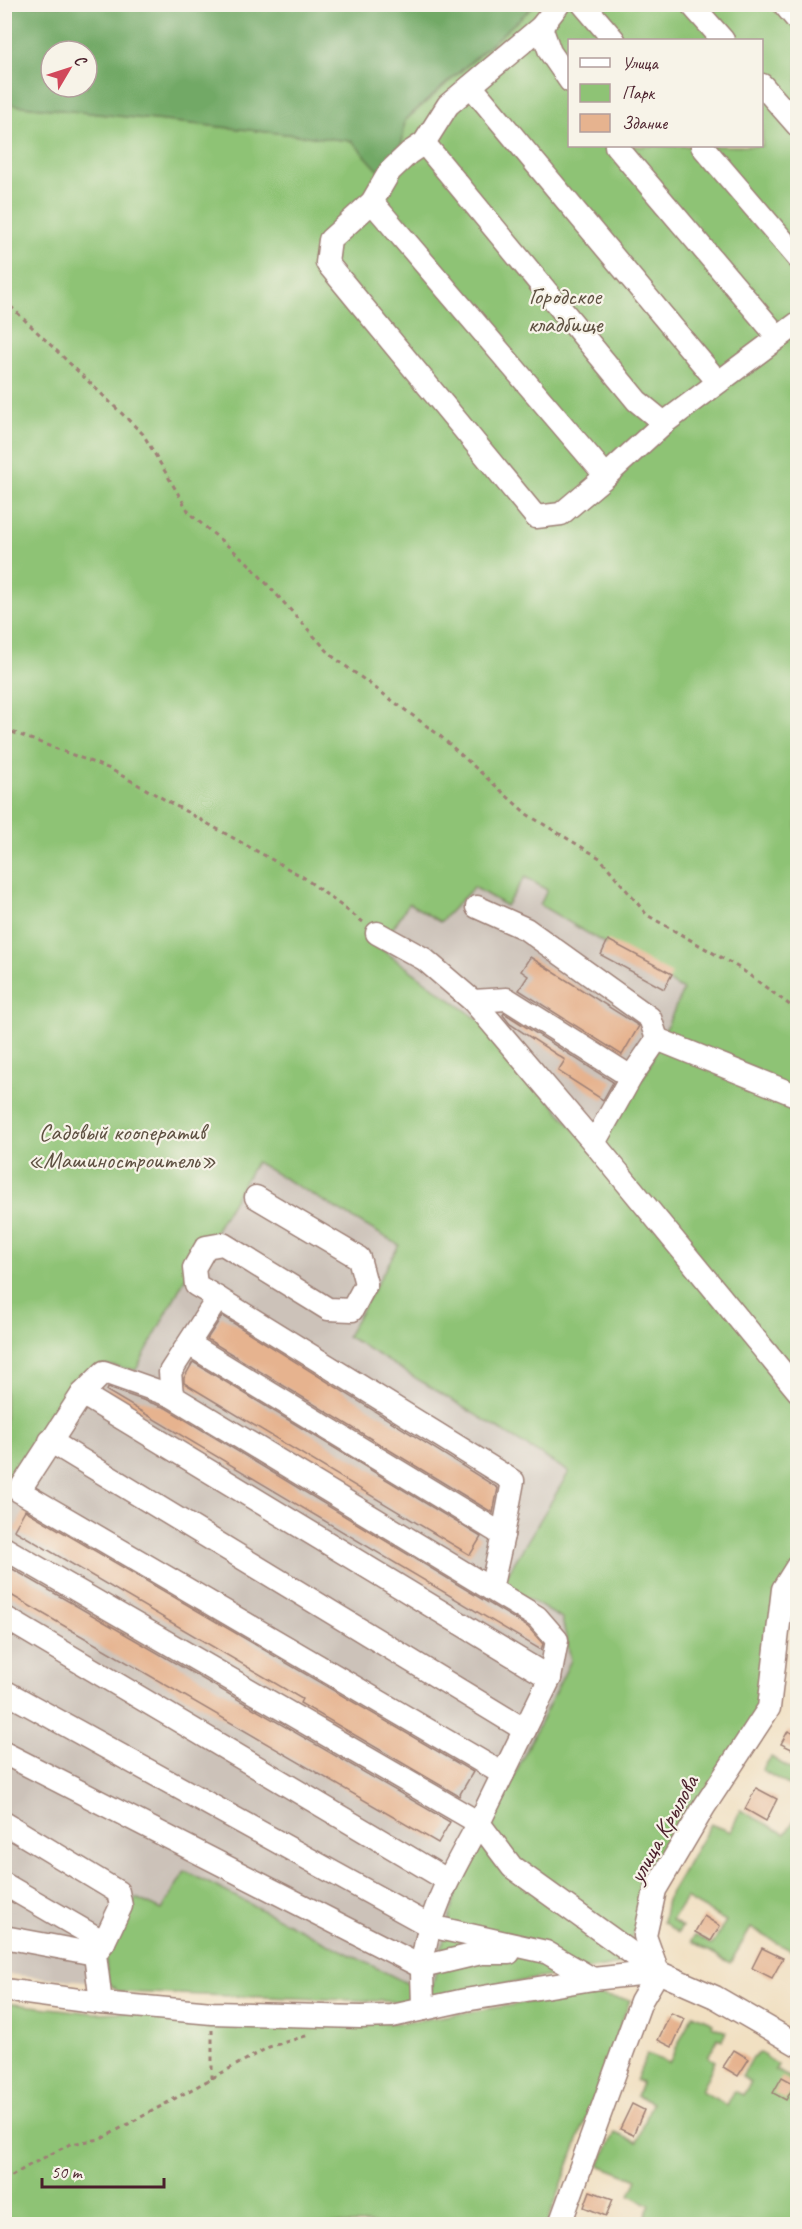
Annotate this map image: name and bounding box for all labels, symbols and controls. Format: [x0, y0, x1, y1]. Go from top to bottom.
north arrow [39, 39, 99, 99]
legend [568, 39, 763, 147]
text: С [70, 51, 91, 71]
text: Улица [622, 52, 659, 74]
text: Парк [622, 82, 656, 104]
text: Здание [622, 112, 668, 134]
park label: Городское кладбище [528, 281, 604, 339]
park label: Садовый кооператив «Машиностроитель» [28, 1117, 216, 1175]
street label: улица Крылова [620, 1769, 706, 1890]
scale bar [42, 2151, 164, 2189]
text: 50 m [51, 2161, 84, 2183]

